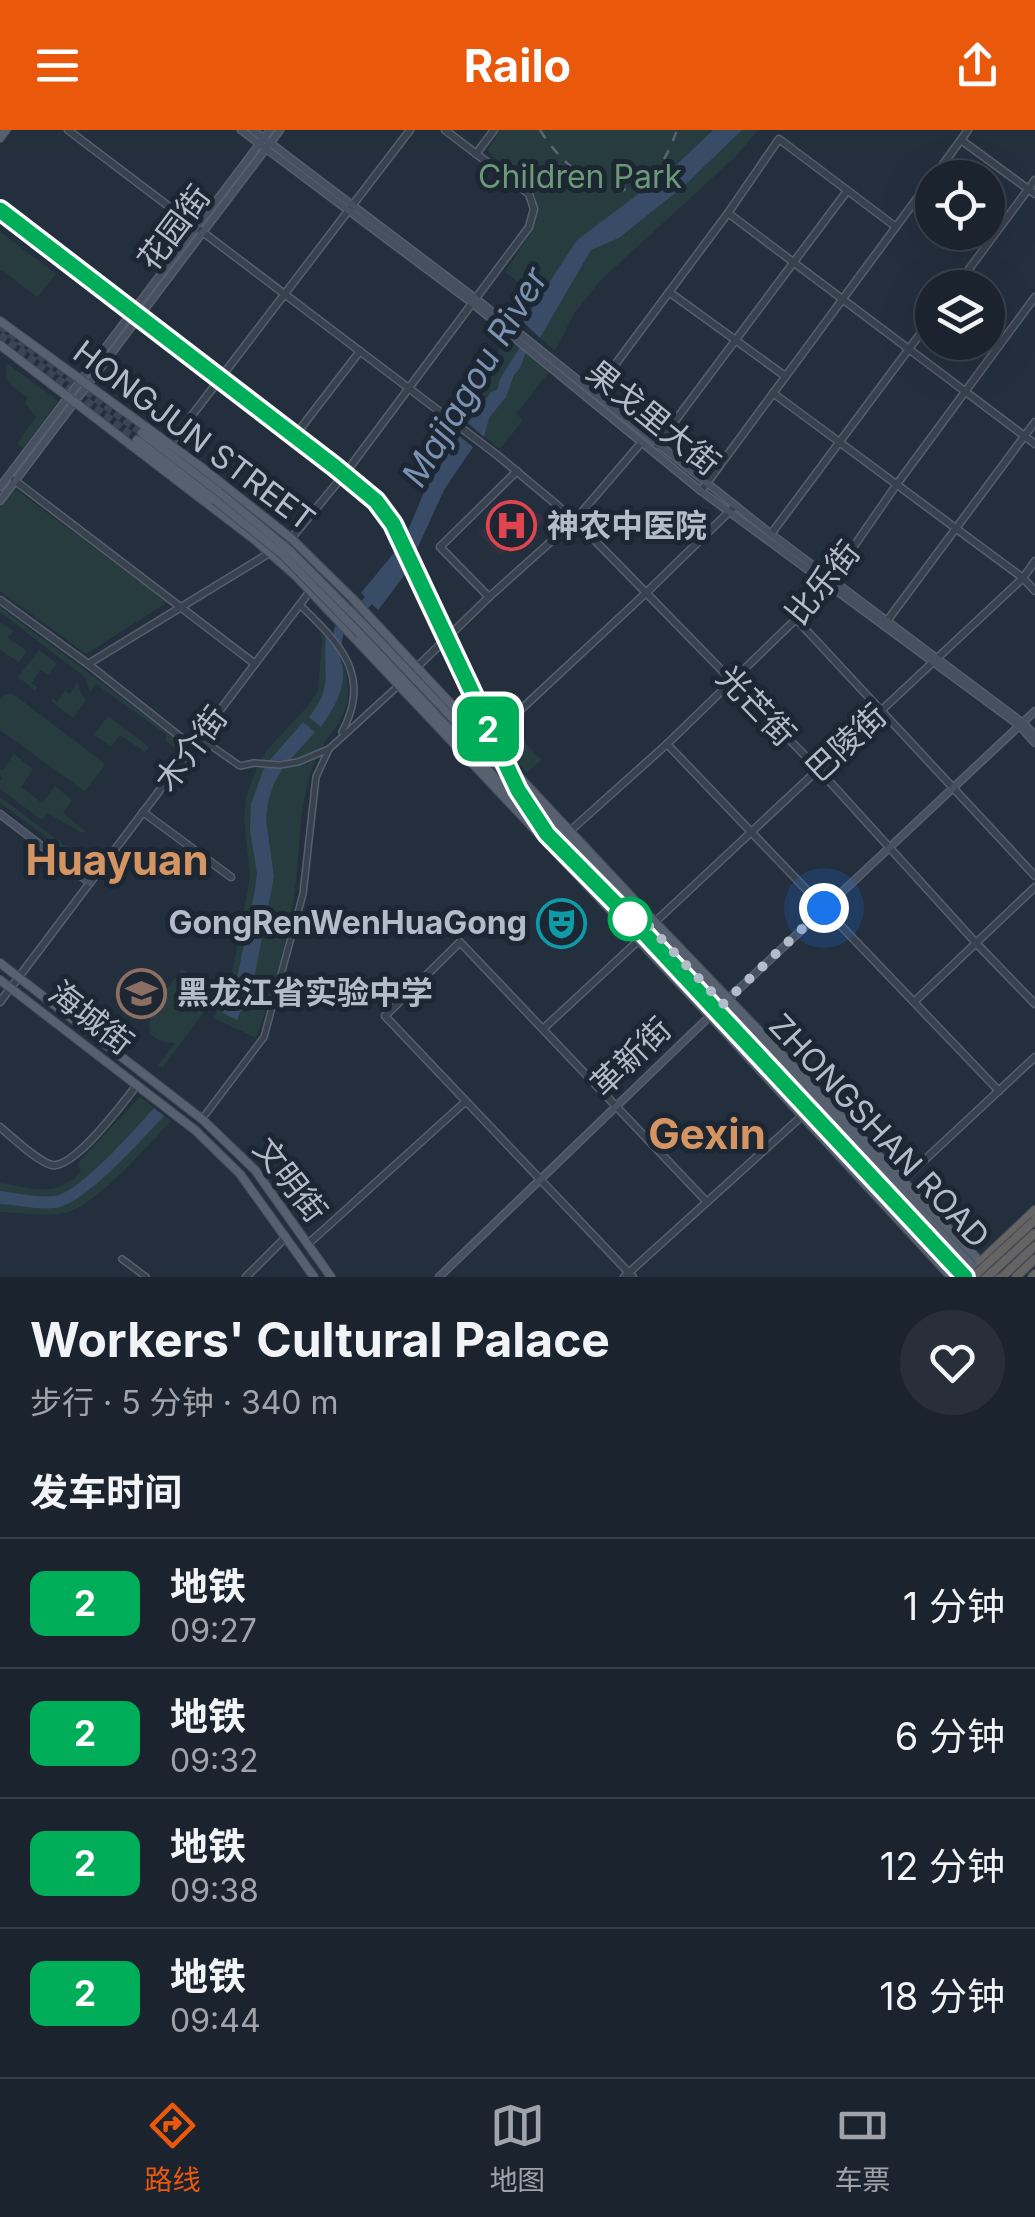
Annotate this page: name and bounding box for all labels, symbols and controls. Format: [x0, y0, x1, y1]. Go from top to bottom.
icon: menu [30, 38, 85, 93]
text: Railo [464, 38, 571, 93]
icon: share [950, 38, 1005, 93]
park label: Children Park [478, 157, 682, 196]
map controls [915, 160, 1005, 360]
button: locate [915, 160, 1005, 250]
street label: 花园街 [129, 178, 218, 278]
water label: Majiagou River [392, 259, 556, 494]
button: layers [915, 270, 1005, 360]
street label: HONGJUN STREET [66, 332, 323, 539]
street label: 果戈里大街 [579, 352, 728, 483]
hospital icon: 神农中医院 [486, 500, 538, 552]
place label: 神农中医院 [547, 506, 707, 545]
street label: 比乐街 [777, 533, 868, 632]
street label: 光芒街 [709, 658, 804, 754]
line badge: 2 [456, 696, 520, 762]
street label: 巴陵街 [797, 696, 894, 790]
street label: 木介街 [146, 699, 235, 799]
text: 2 [477, 708, 499, 750]
district label: Huayuan [25, 834, 209, 885]
your location [799, 883, 849, 933]
theatre icon: GongRenWenHuaGong [536, 897, 588, 949]
unlabelled marker [609, 898, 651, 940]
place label: GongRenWenHuaGong [168, 903, 527, 942]
school or university icon: 黑龙江省实验中学 [116, 967, 168, 1019]
street label: 海城街 [41, 973, 141, 1063]
place label: 黑龙江省实验中学 [177, 973, 433, 1012]
street label: ZHONGSHAN ROAD [761, 1006, 998, 1255]
street label: 革新街 [583, 1009, 679, 1104]
district label: Gexin [648, 1108, 766, 1159]
street label: 文明街 [245, 1130, 335, 1230]
text: Workers' Cultural Palace [30, 1310, 610, 1369]
button: heart [900, 1310, 1005, 1415]
text: 步行 · 5 分钟 · 340 m [30, 1383, 339, 1422]
text: 发车时间 [30, 1469, 182, 1515]
text: 地铁 [170, 1563, 246, 1609]
text: 2 [74, 1582, 96, 1624]
text: 1 分钟 [903, 1583, 1005, 1629]
text: 09:27 [170, 1611, 257, 1650]
text: 地铁 [170, 1693, 246, 1739]
text: 2 [74, 1712, 96, 1754]
text: 6 分钟 [895, 1713, 1005, 1759]
text: 09:32 [170, 1741, 259, 1780]
text: 地铁 [170, 1823, 246, 1869]
text: 2 [74, 1842, 96, 1884]
text: 12 分钟 [880, 1843, 1005, 1889]
text: 09:38 [170, 1871, 259, 1910]
text: 地铁 [170, 1953, 246, 1999]
text: 2 [74, 1972, 96, 2014]
text: 18 分钟 [879, 1973, 1005, 2019]
text: 09:44 [170, 2001, 261, 2040]
tab: 路线 [144, 2098, 201, 2198]
tab: 地图 [489, 2098, 546, 2198]
tab: 车票 [834, 2098, 891, 2198]

